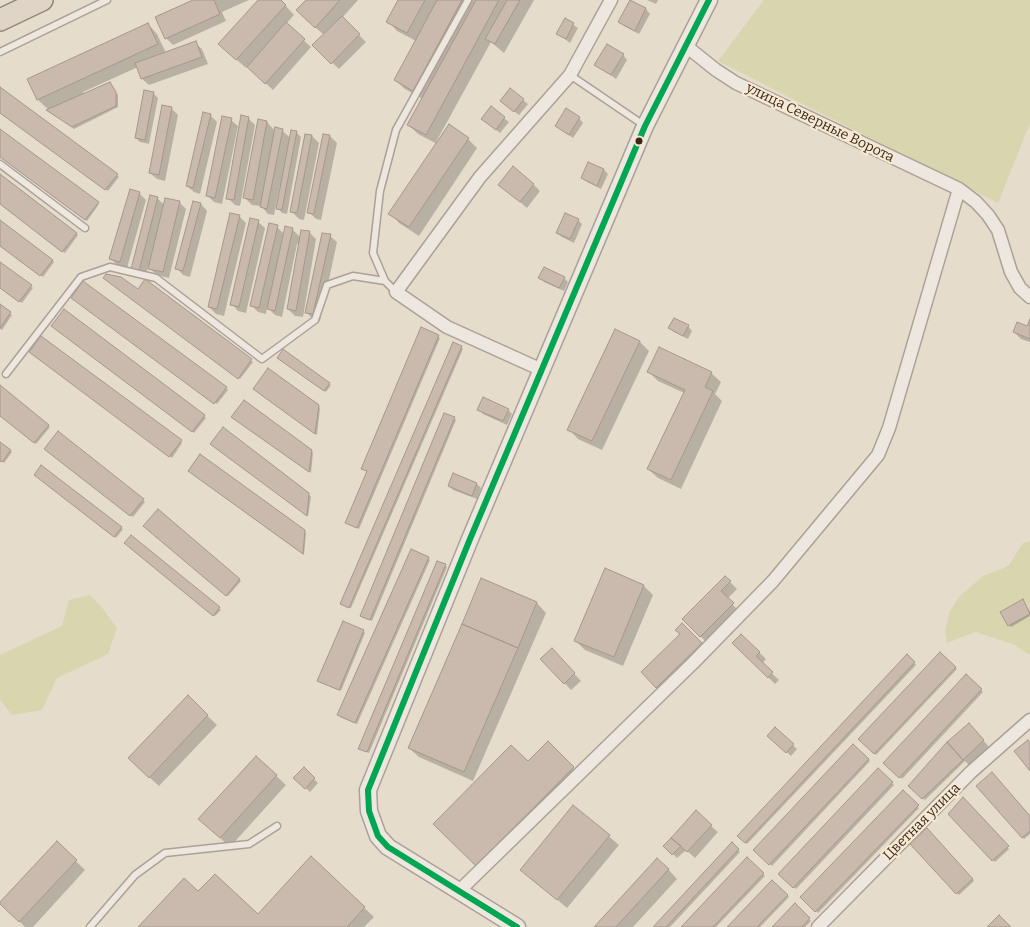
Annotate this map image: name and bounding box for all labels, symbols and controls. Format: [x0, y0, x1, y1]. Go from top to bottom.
street label: улица Северные Ворота [743, 80, 897, 166]
unlabelled marker [634, 136, 644, 146]
street label: Цветная улица [880, 780, 964, 864]

